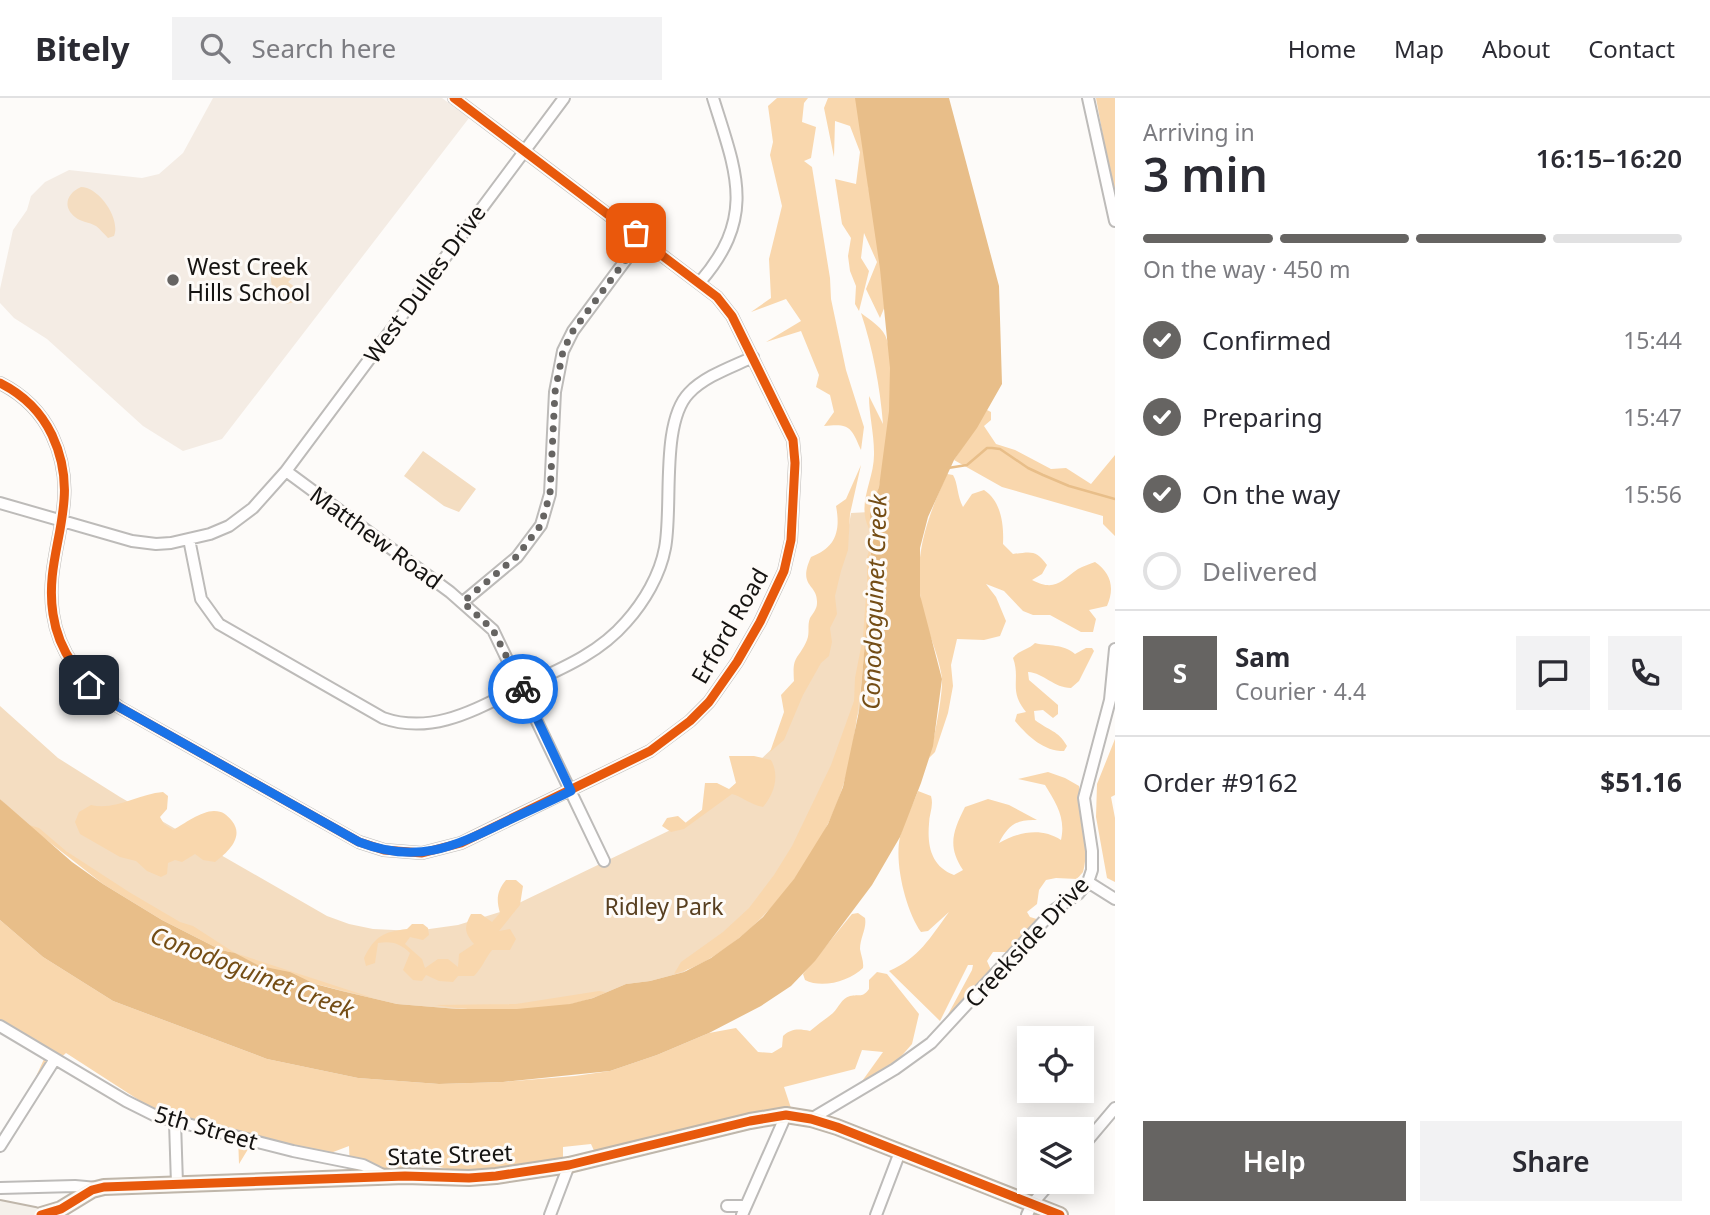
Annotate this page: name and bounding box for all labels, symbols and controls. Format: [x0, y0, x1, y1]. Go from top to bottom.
search box [172, 17, 662, 80]
text: Bitely [35, 26, 130, 71]
icon: search [196, 29, 234, 67]
text: Search here [252, 30, 396, 66]
text: Home [1288, 32, 1356, 65]
text: Map [1394, 32, 1444, 65]
text: About [1482, 32, 1550, 65]
text: Contact [1588, 32, 1675, 65]
text: Arriving in [1143, 116, 1255, 148]
text: 16:15–16:20 [1536, 140, 1682, 176]
text: 3 min [1143, 143, 1268, 205]
street label: West Dulles Drive [356, 198, 493, 369]
pin [606, 203, 666, 263]
icon: bag [617, 214, 655, 252]
place label: West Creek Hills School [187, 250, 311, 308]
text: On the way · 450 m [1143, 253, 1350, 285]
marker: West Creek Hills School [165, 272, 181, 288]
icon: check [1143, 321, 1181, 359]
text: Confirmed [1202, 322, 1332, 358]
text: 15:44 [1623, 324, 1682, 356]
icon: check [1143, 398, 1181, 436]
text: Preparing [1202, 399, 1323, 435]
text: 15:47 [1623, 401, 1682, 433]
icon: check [1143, 475, 1181, 513]
text: On the way [1202, 476, 1340, 512]
street label: Matthew Road [304, 478, 449, 596]
text: 15:56 [1623, 478, 1682, 510]
water label: Conodoguinet Creek [853, 493, 894, 710]
text: Delivered [1202, 553, 1318, 589]
street label: Erford Road [683, 562, 775, 689]
button: chat [1516, 636, 1590, 710]
button: phone [1608, 636, 1682, 710]
text: Sam [1235, 639, 1290, 675]
courier [488, 654, 558, 724]
pin [59, 655, 119, 715]
text: S [1173, 655, 1187, 691]
icon: home [70, 666, 108, 704]
icon: bike [504, 670, 542, 708]
text: Courier · 4.4 [1235, 675, 1366, 707]
text: Order #9162 [1143, 764, 1298, 800]
text: $51.16 [1600, 764, 1682, 800]
street label: Creekside Drive [957, 869, 1096, 1014]
park label: Ridley Park [604, 890, 724, 922]
water label: Conodoguinet Creek [146, 918, 360, 1026]
map controls [1017, 1026, 1094, 1194]
button: locate [1017, 1026, 1094, 1103]
street label: 5th Street [151, 1097, 262, 1157]
button: layers [1017, 1117, 1094, 1194]
button: Help [1143, 1121, 1406, 1201]
button: Share [1420, 1121, 1682, 1201]
street label: State Street [387, 1136, 513, 1172]

